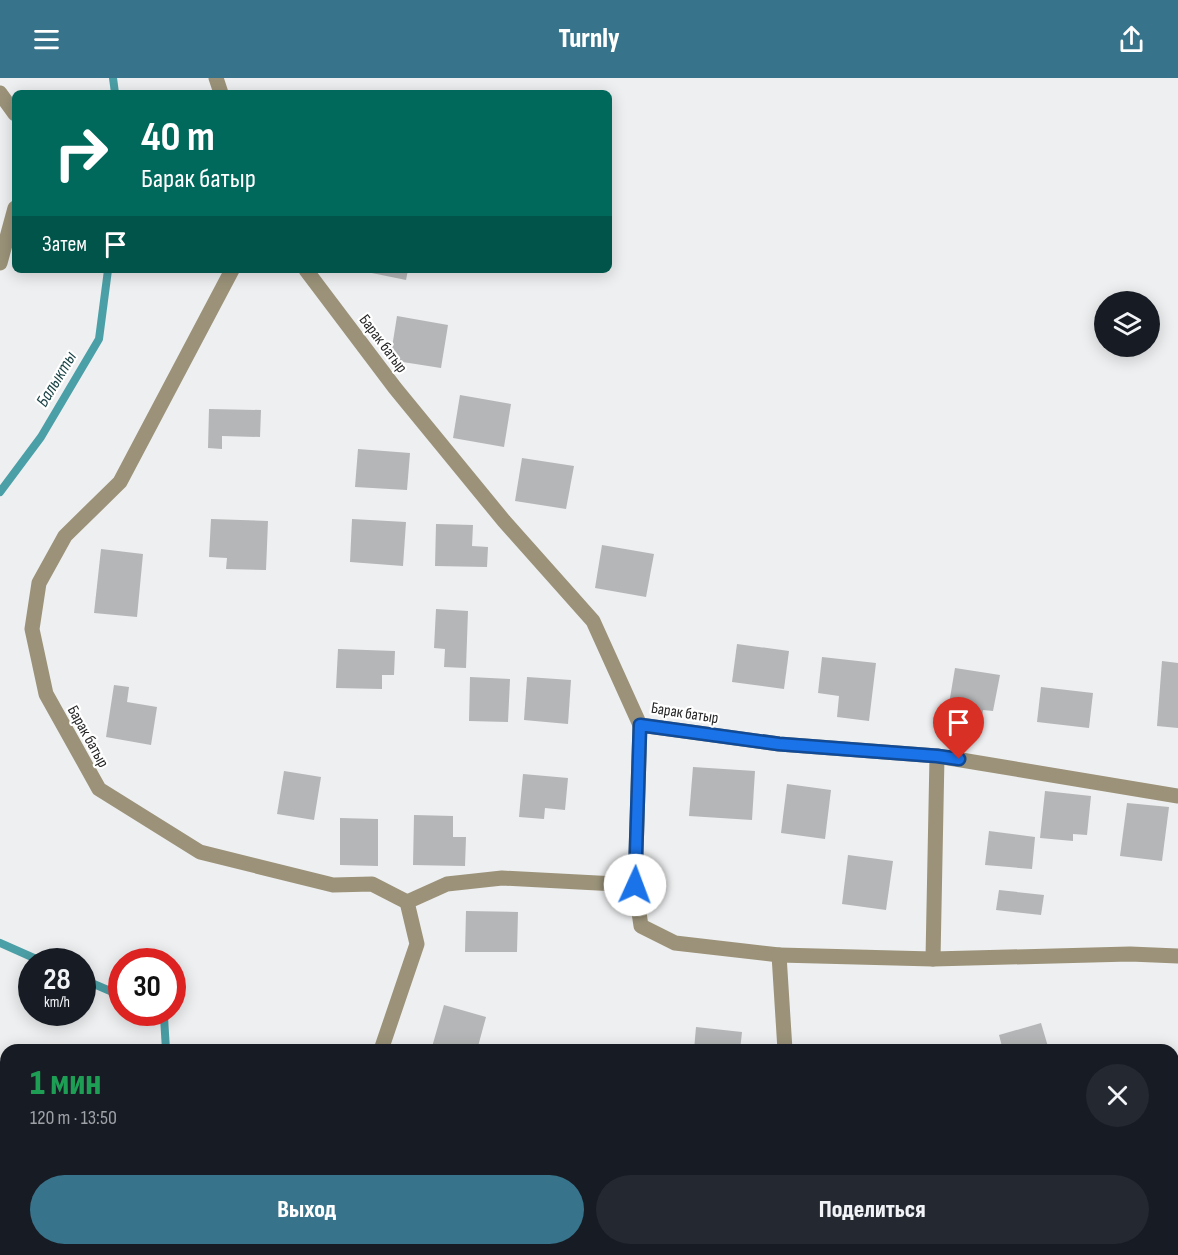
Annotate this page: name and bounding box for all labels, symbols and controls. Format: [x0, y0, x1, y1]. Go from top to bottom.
icon: menu [30, 23, 63, 56]
text: Turnly [559, 23, 619, 55]
icon: share [1115, 23, 1148, 56]
text: 40 m [141, 112, 215, 163]
icon: right [42, 114, 120, 192]
text: Барак батыр [141, 163, 256, 195]
icon: arrive [99, 228, 132, 261]
text: Затем [42, 231, 87, 258]
map controls [1094, 291, 1160, 357]
button: layers [1094, 291, 1160, 357]
street label: Барак батыр [355, 311, 411, 377]
water label: Балыкты [32, 348, 81, 411]
pin [933, 697, 984, 759]
street label: Барак батыр [650, 699, 720, 728]
street label: Барак батыр [63, 702, 112, 771]
icon: arrive [942, 706, 975, 739]
position arrow [603, 853, 667, 917]
speed limit sign: 30 [108, 948, 186, 1026]
text: 28 [43, 962, 71, 998]
text: km/h [44, 993, 70, 1012]
text: 1 мин [30, 1062, 101, 1105]
button: close [1086, 1064, 1149, 1127]
text: 120 m · 13:50 [30, 1106, 117, 1130]
button: Выход [30, 1175, 584, 1244]
button: Поделиться [596, 1175, 1149, 1244]

